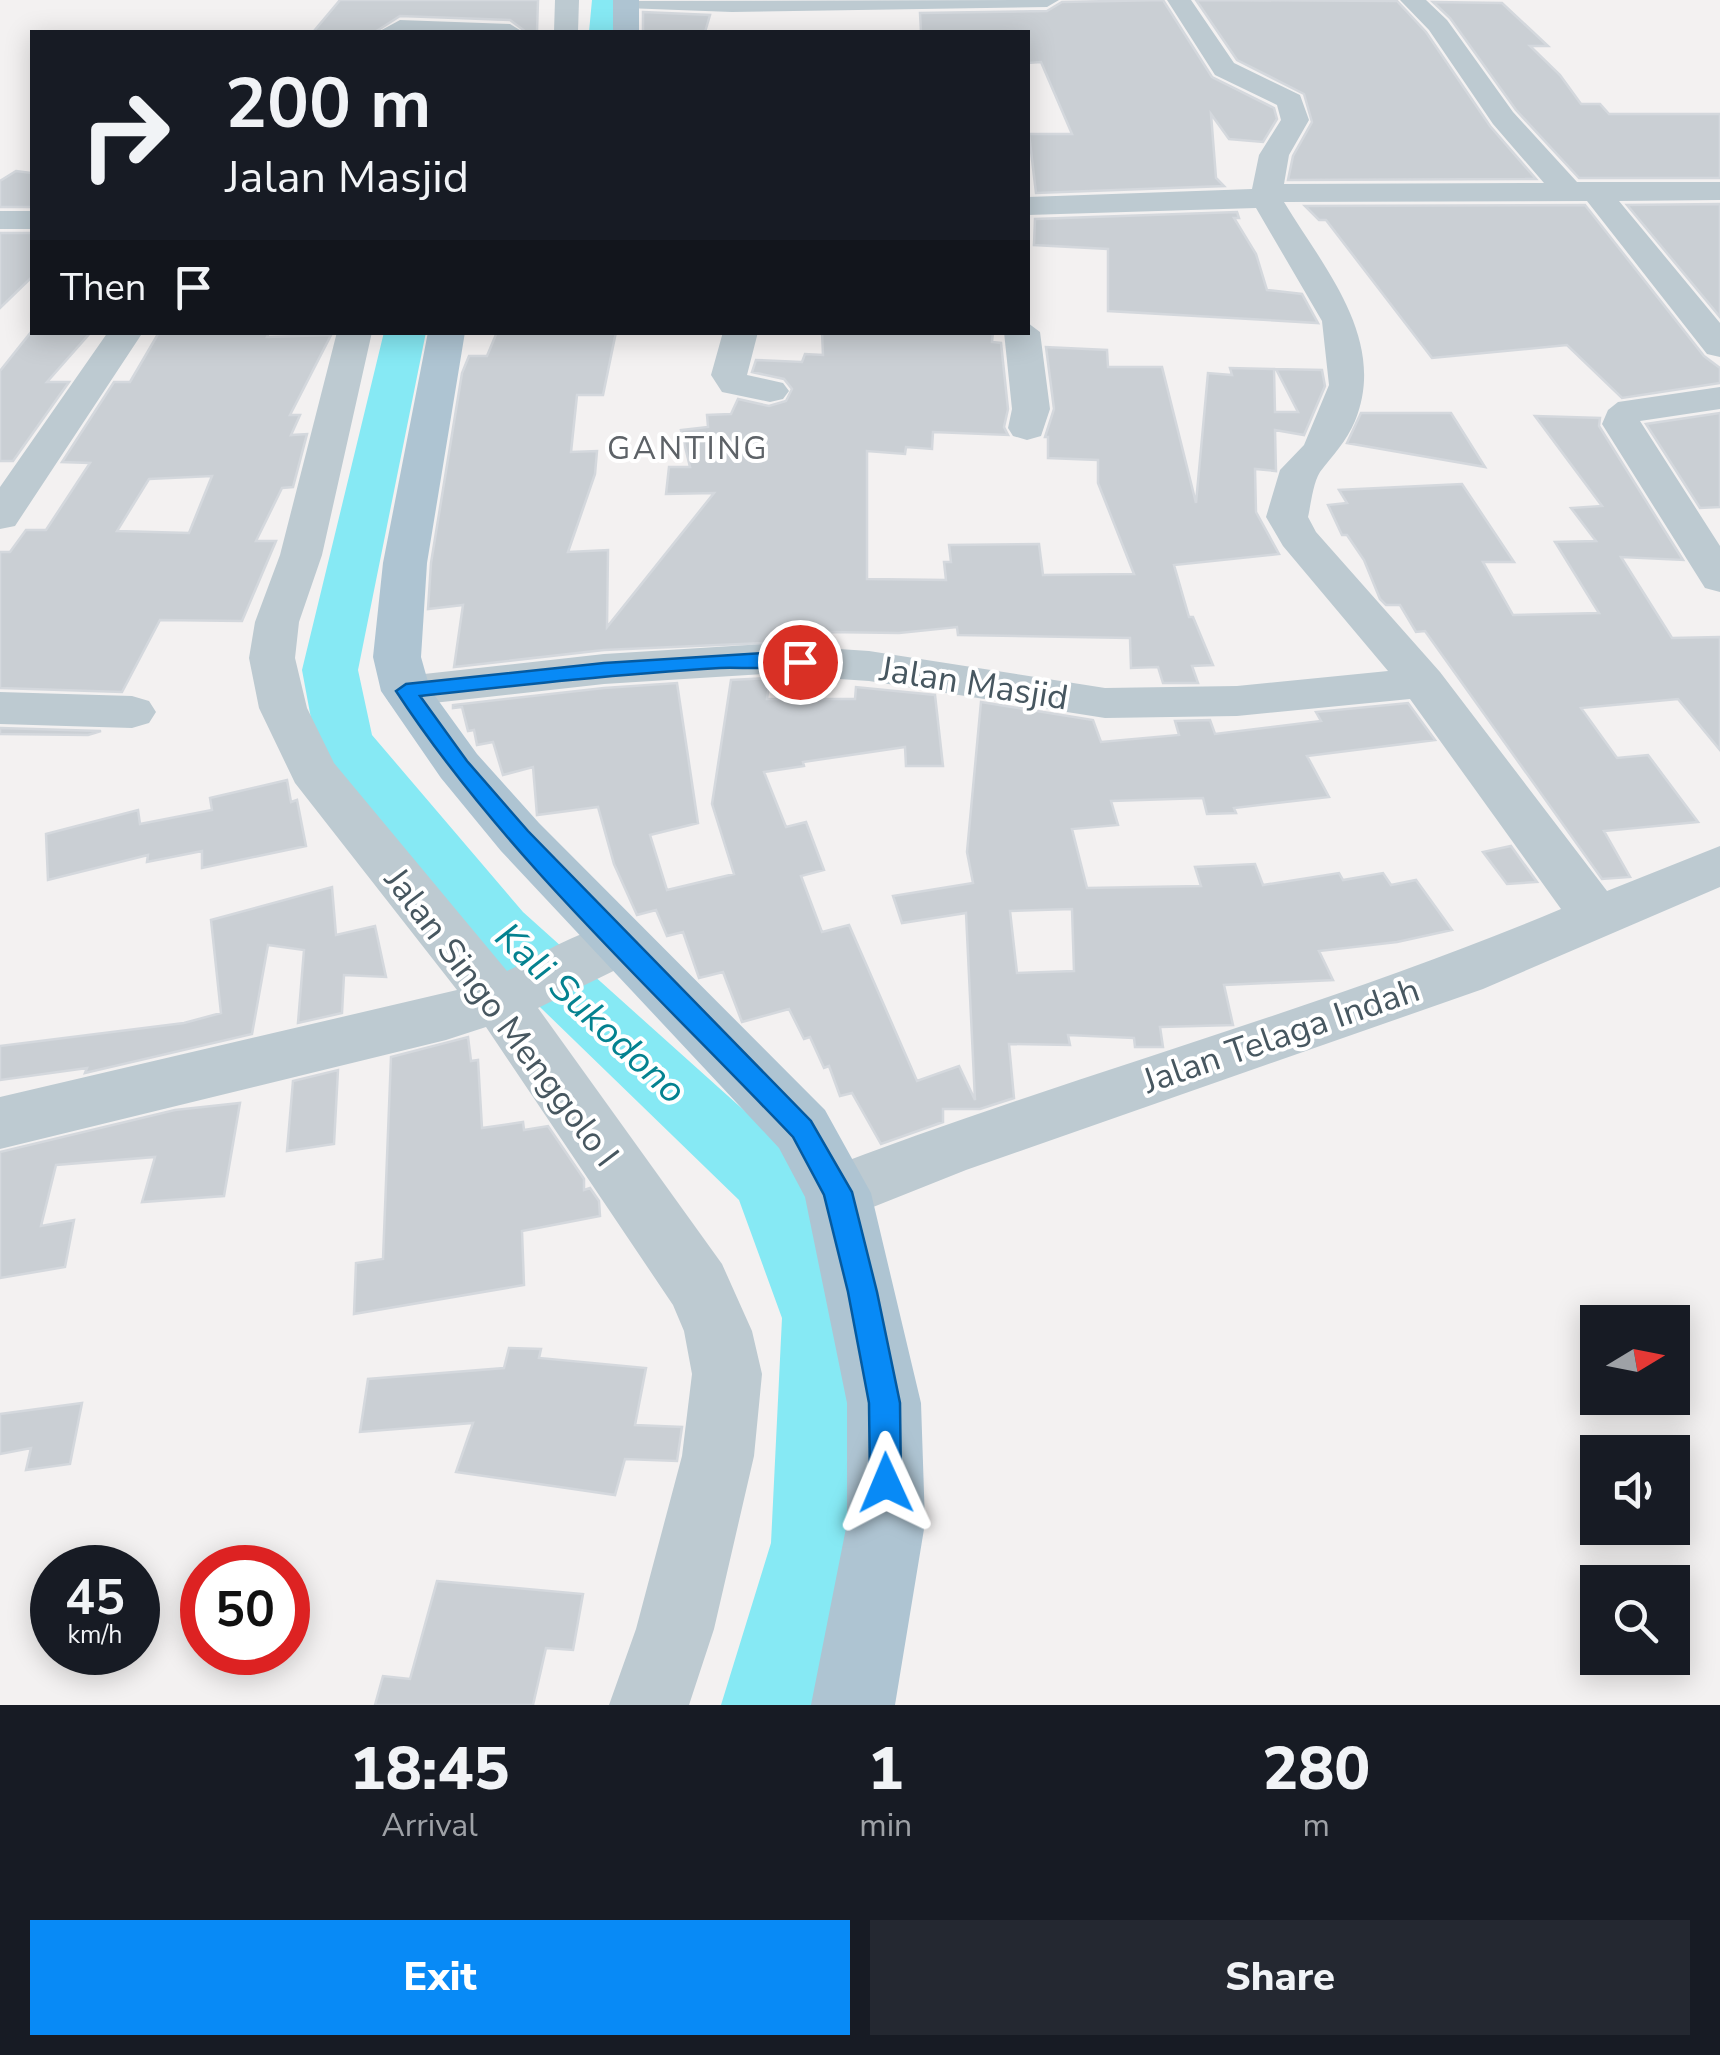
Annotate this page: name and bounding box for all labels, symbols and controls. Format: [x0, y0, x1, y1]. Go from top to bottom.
text: 200 m [225, 56, 431, 152]
icon: right [60, 70, 190, 200]
text: Jalan Masjid [225, 147, 469, 208]
icon: arrive [166, 260, 221, 315]
text: Then [60, 262, 146, 313]
district label: GANTING [607, 427, 769, 470]
pin [758, 620, 843, 705]
icon: arrive [773, 635, 828, 690]
street label: Jalan Masjid [876, 645, 1071, 722]
street label: Jalan Singo Menggolo I [373, 858, 629, 1176]
water label: Kali Sukodono [484, 911, 697, 1115]
street label: Jalan Telaga Indah [1136, 966, 1426, 1105]
north arrow [1580, 1305, 1690, 1415]
map controls [1580, 1305, 1690, 1675]
position arrow [834, 1431, 938, 1535]
button: sound [1580, 1435, 1690, 1545]
speed limit sign: 50 [180, 1545, 310, 1675]
text: 45 [65, 1563, 125, 1632]
button: search [1580, 1565, 1690, 1675]
text: km/h [67, 1618, 123, 1652]
text: 18:45 [350, 1728, 509, 1810]
text: 1 [868, 1728, 904, 1810]
text: 280 [1262, 1728, 1370, 1810]
text: Arrival [382, 1804, 478, 1847]
text: min [859, 1804, 912, 1847]
text: m [1302, 1804, 1330, 1847]
button: Exit [30, 1920, 850, 2035]
button: Share [870, 1920, 1690, 2035]

